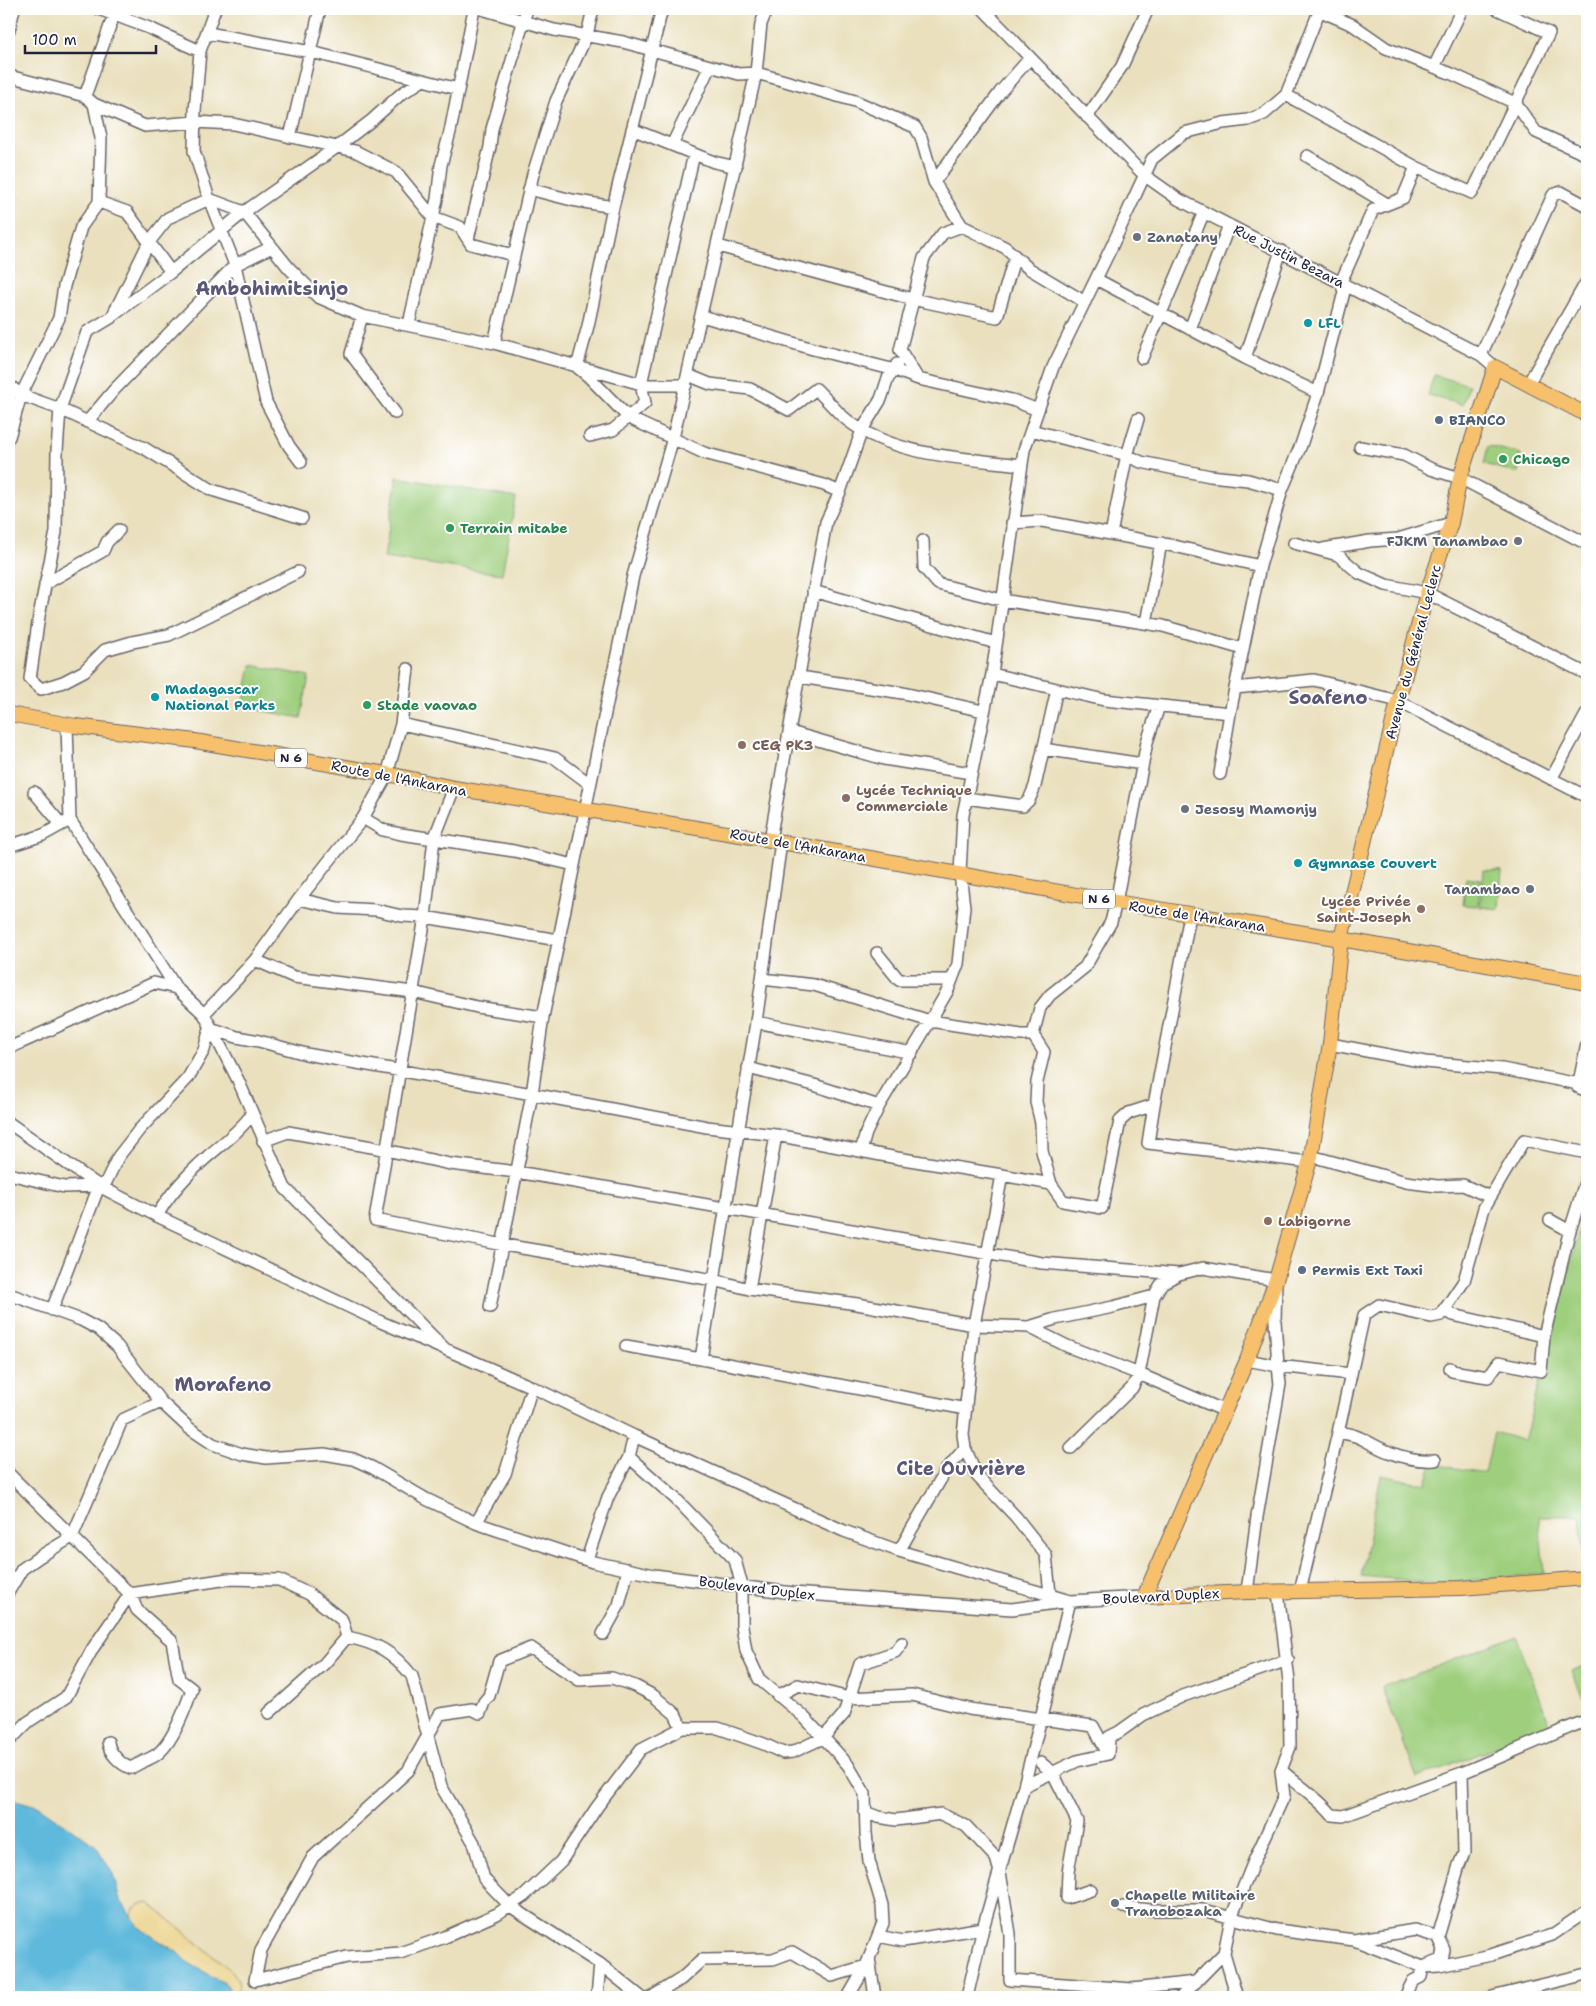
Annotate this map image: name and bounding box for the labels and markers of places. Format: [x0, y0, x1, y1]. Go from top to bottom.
place label: Zanatany [1147, 228, 1218, 246]
marker: Zanatany [1131, 231, 1143, 243]
place label: LFL [1318, 314, 1341, 332]
marker: LFL [1302, 317, 1314, 329]
place label: BIANCO [1449, 411, 1506, 429]
marker: BIANCO [1433, 414, 1445, 426]
place label: Chicago [1513, 450, 1570, 468]
marker: Chicago [1497, 453, 1509, 465]
place label: Terrain mitabe [460, 519, 568, 537]
marker: Terrain mitabe [444, 522, 456, 534]
place label: FJKM Tanambao [1386, 532, 1508, 550]
marker: FJKM Tanambao [1512, 535, 1524, 547]
place label: Madagascar National Parks [165, 680, 275, 714]
marker: Madagascar National Parks [149, 691, 161, 703]
place label: Stade vaovao [377, 696, 477, 714]
marker: Stade vaovao [361, 699, 373, 711]
place label: CEG PK3 [752, 736, 814, 754]
marker: CEG PK3 [736, 739, 748, 751]
place label: Lycée Technique Commerciale [856, 781, 972, 815]
marker: Lycée Technique Commerciale [840, 792, 852, 804]
place label: Jesosy Mamonjy [1195, 800, 1317, 818]
marker: Jesosy Mamonjy [1179, 803, 1191, 815]
place label: Gymnase Couvert [1308, 854, 1437, 872]
marker: Gymnase Couvert [1292, 857, 1304, 869]
place label: Tanambao [1444, 880, 1520, 898]
marker: Tanambao [1524, 883, 1536, 895]
place label: Lycée Privée Saint-Joseph [1316, 892, 1411, 926]
marker: Lycée Privée Saint-Joseph [1415, 903, 1427, 915]
place label: Labigorne [1278, 1212, 1351, 1230]
marker: Labigorne [1262, 1215, 1274, 1227]
place label: Permis Ext Taxi [1312, 1261, 1423, 1279]
marker: Permis Ext Taxi [1296, 1264, 1308, 1276]
place label: Chapelle Militaire Tranobozaka [1125, 1886, 1255, 1920]
marker: Chapelle Militaire Tranobozaka [1109, 1897, 1121, 1909]

